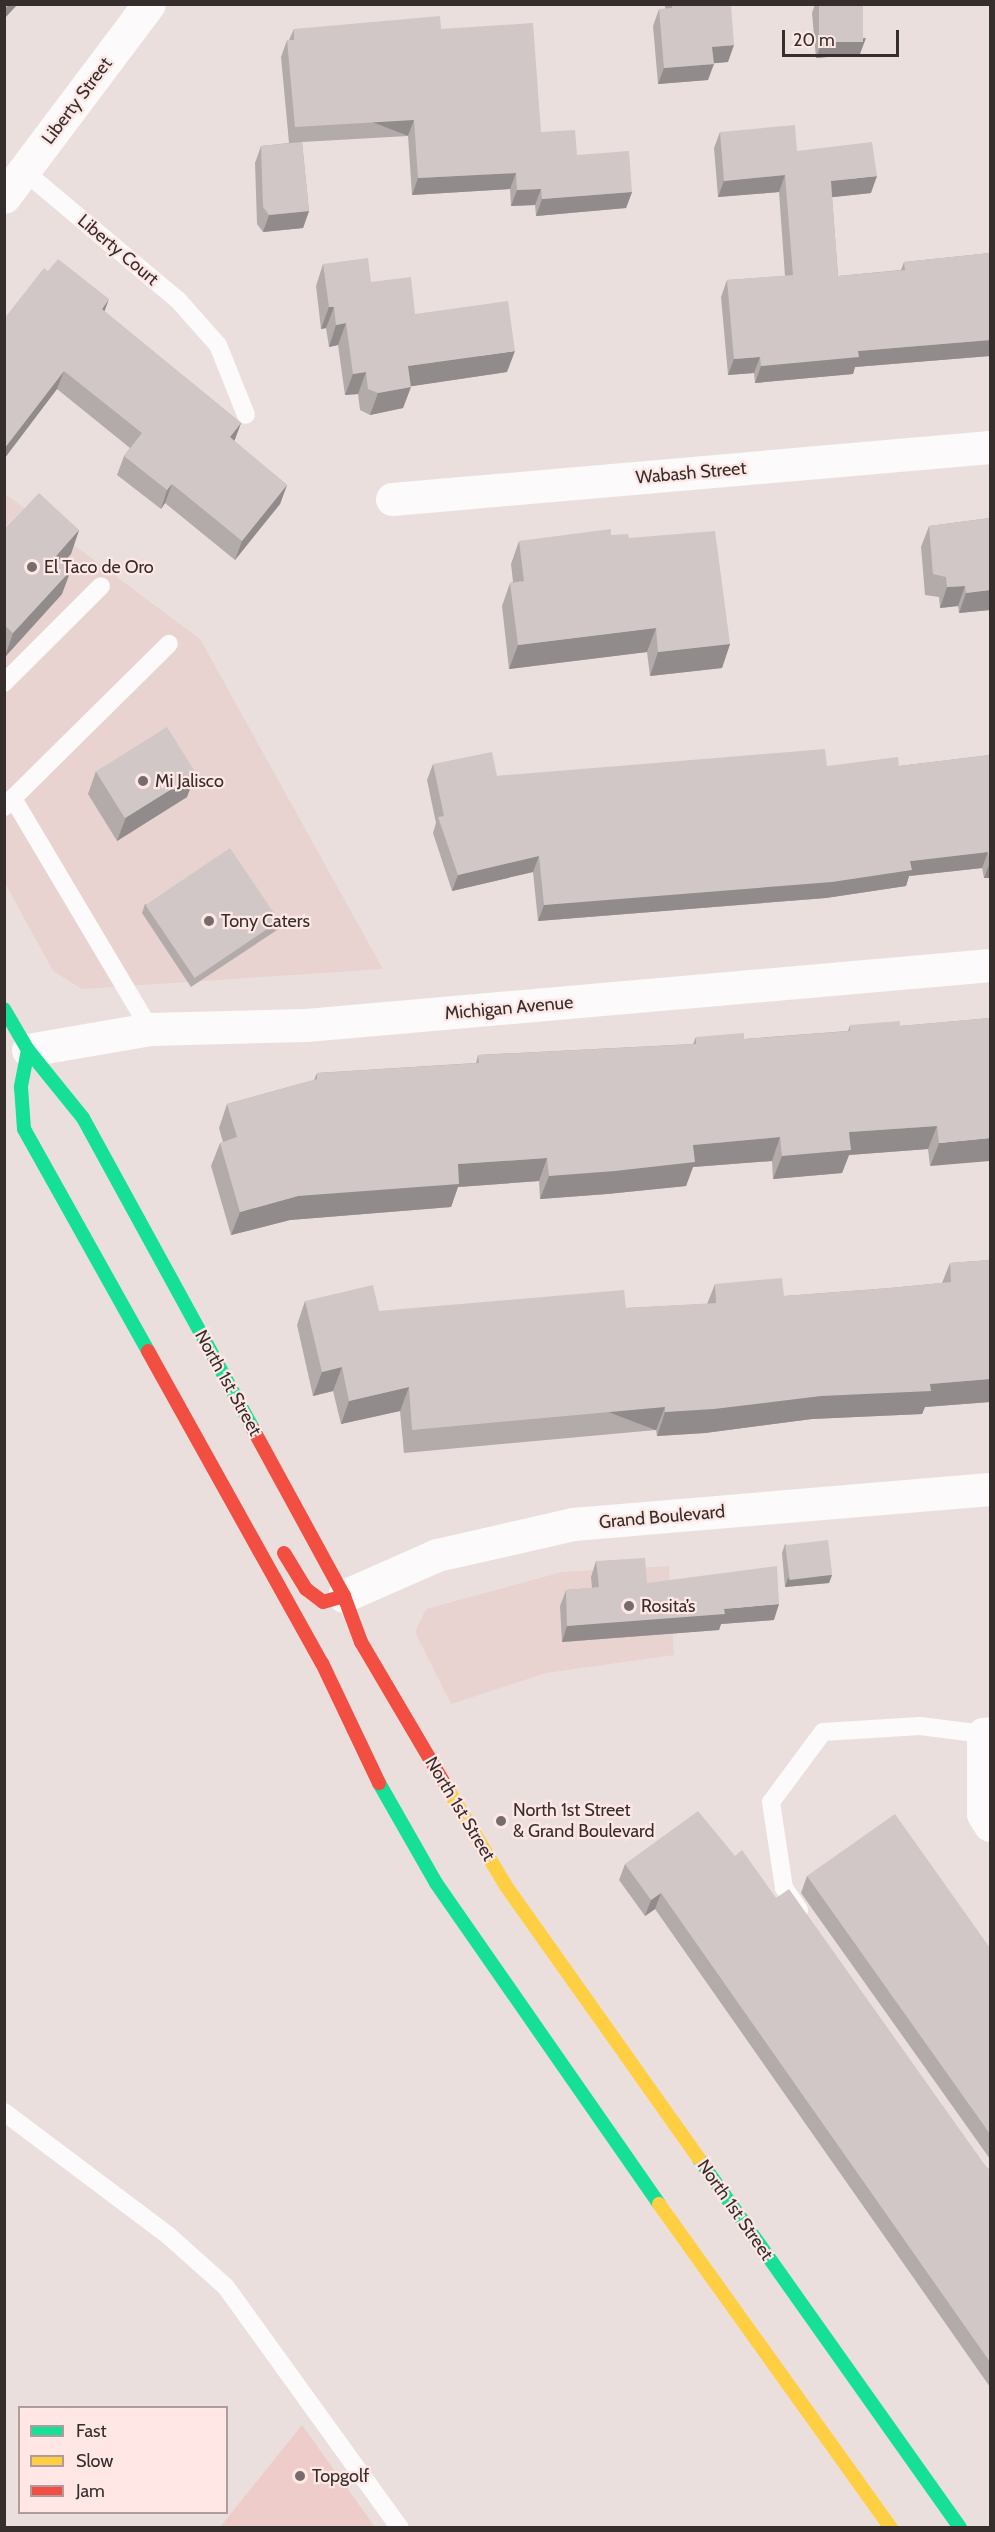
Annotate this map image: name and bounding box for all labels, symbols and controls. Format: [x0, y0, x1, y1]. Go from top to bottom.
scale bar [785, 18, 902, 56]
text: 20 m [793, 29, 835, 51]
street label: Liberty Street [37, 53, 117, 149]
street label: Liberty Court [73, 210, 163, 290]
street label: Wabash Street [635, 457, 747, 489]
place label: El Taco de Oro [44, 556, 154, 578]
marker: El Taco de Oro [25, 560, 39, 574]
place label: Mi Jalisco [155, 770, 224, 792]
marker: Mi Jalisco [136, 774, 150, 788]
place label: Tony Caters [221, 910, 310, 932]
marker: Tony Caters [202, 914, 216, 928]
street label: Michigan Avenue [444, 992, 574, 1024]
street label: North 1st Street [190, 1326, 266, 1440]
street label: Grand Boulevard [598, 1501, 726, 1533]
place label: Rosita’s [641, 1595, 696, 1617]
marker: Rosita’s [622, 1599, 636, 1613]
street label: North 1st Street [420, 1753, 500, 1865]
place label: North 1st Street & Grand Boulevard [513, 1800, 655, 1842]
marker: North 1st Street & Grand Boulevard [494, 1814, 508, 1828]
street label: North 1st Street [692, 2156, 778, 2264]
legend [18, 2406, 228, 2514]
text: Fast [76, 2420, 107, 2442]
text: Slow [76, 2450, 113, 2472]
place label: Topgolf [312, 2465, 369, 2487]
marker: Topgolf [293, 2469, 307, 2483]
text: Jam [76, 2480, 105, 2502]

